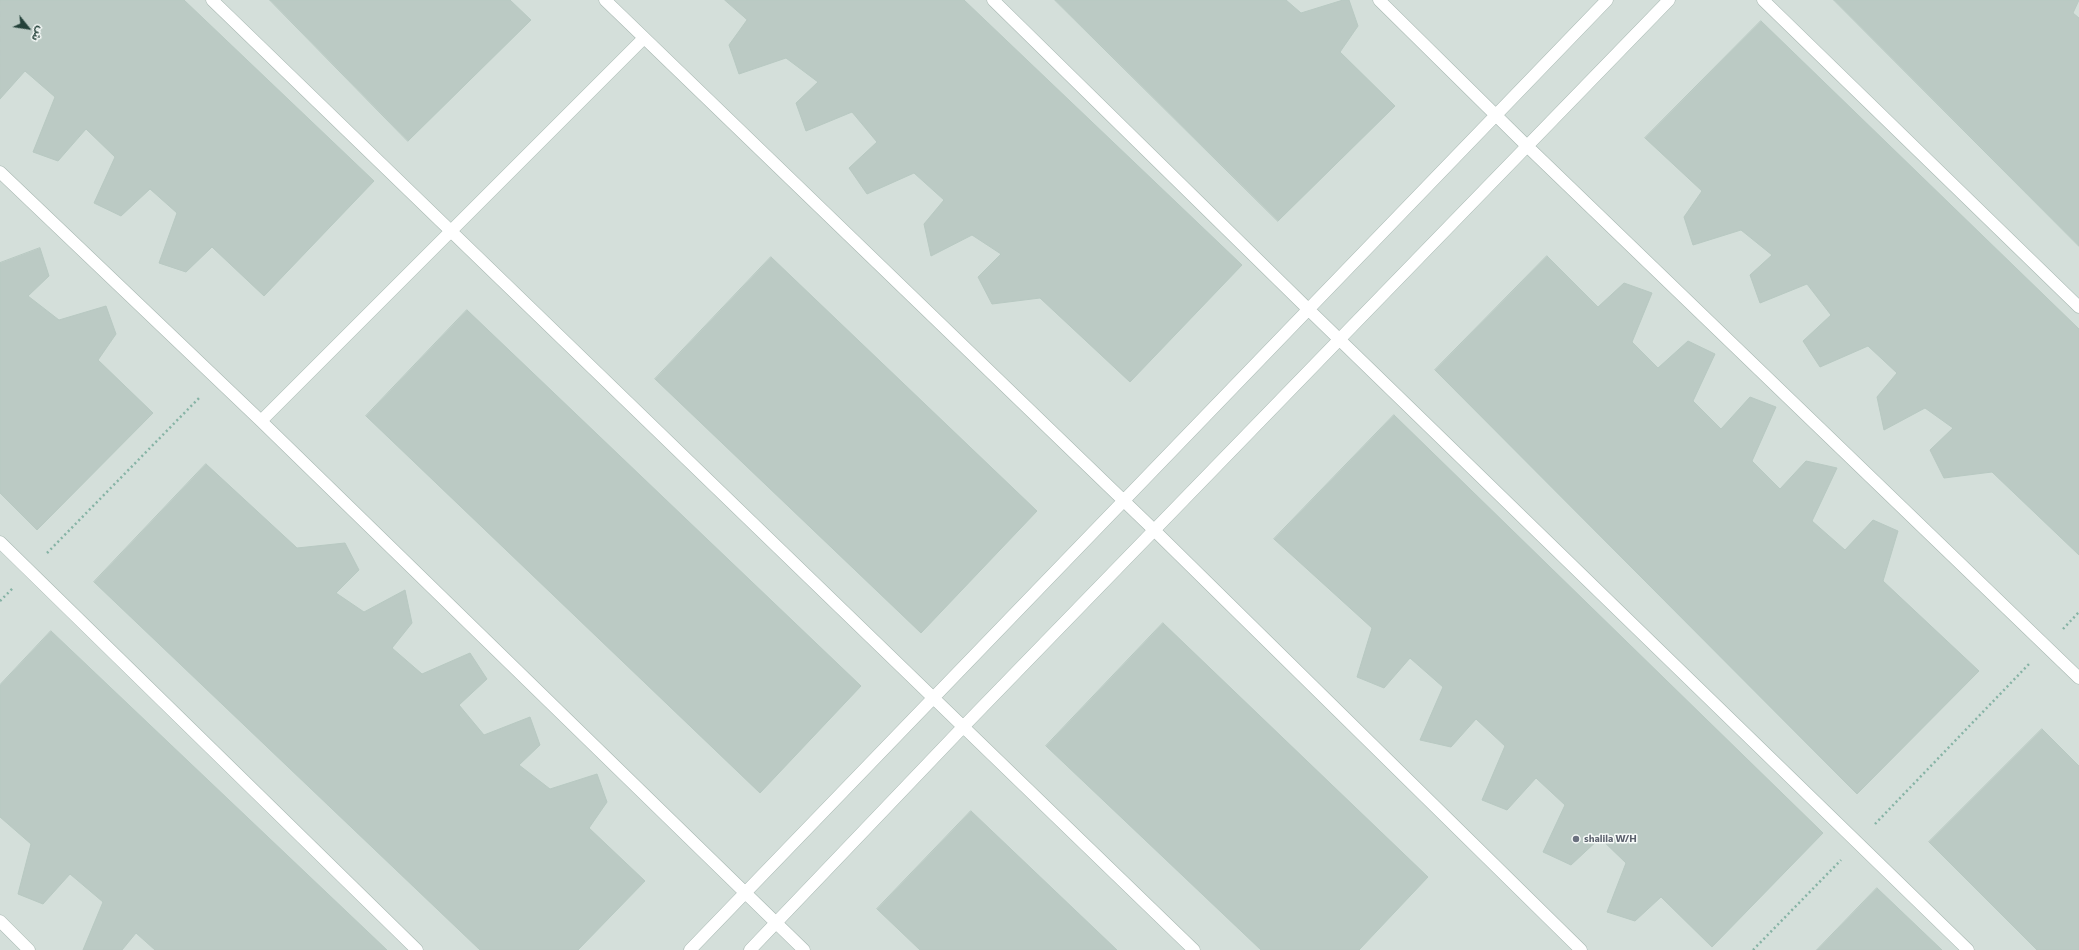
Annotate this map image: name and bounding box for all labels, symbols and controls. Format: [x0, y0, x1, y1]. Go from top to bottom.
north arrow [8, 8, 48, 48]
text: ش [29, 24, 48, 44]
place label: shalila W/H [1584, 833, 1637, 845]
marker: shalila W/H [1571, 834, 1581, 844]

